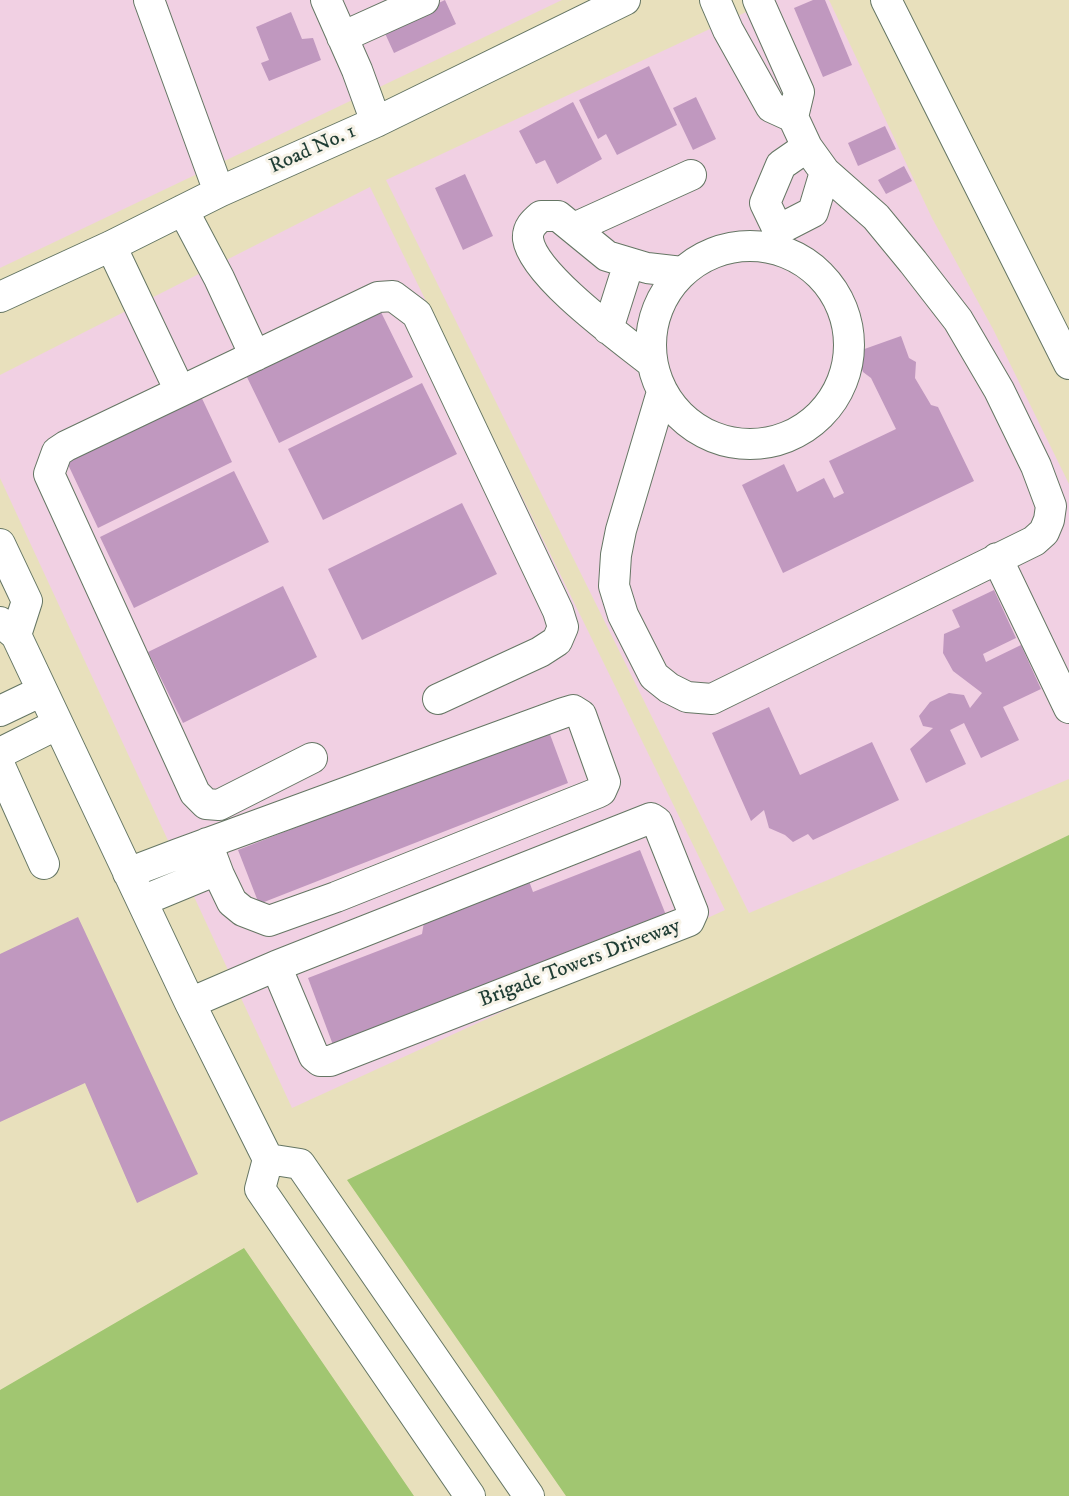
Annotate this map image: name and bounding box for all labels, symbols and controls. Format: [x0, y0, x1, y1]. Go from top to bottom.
street label: Road No. 1 [266, 120, 360, 180]
street label: Brigade Towers Driveway [476, 914, 684, 1014]

